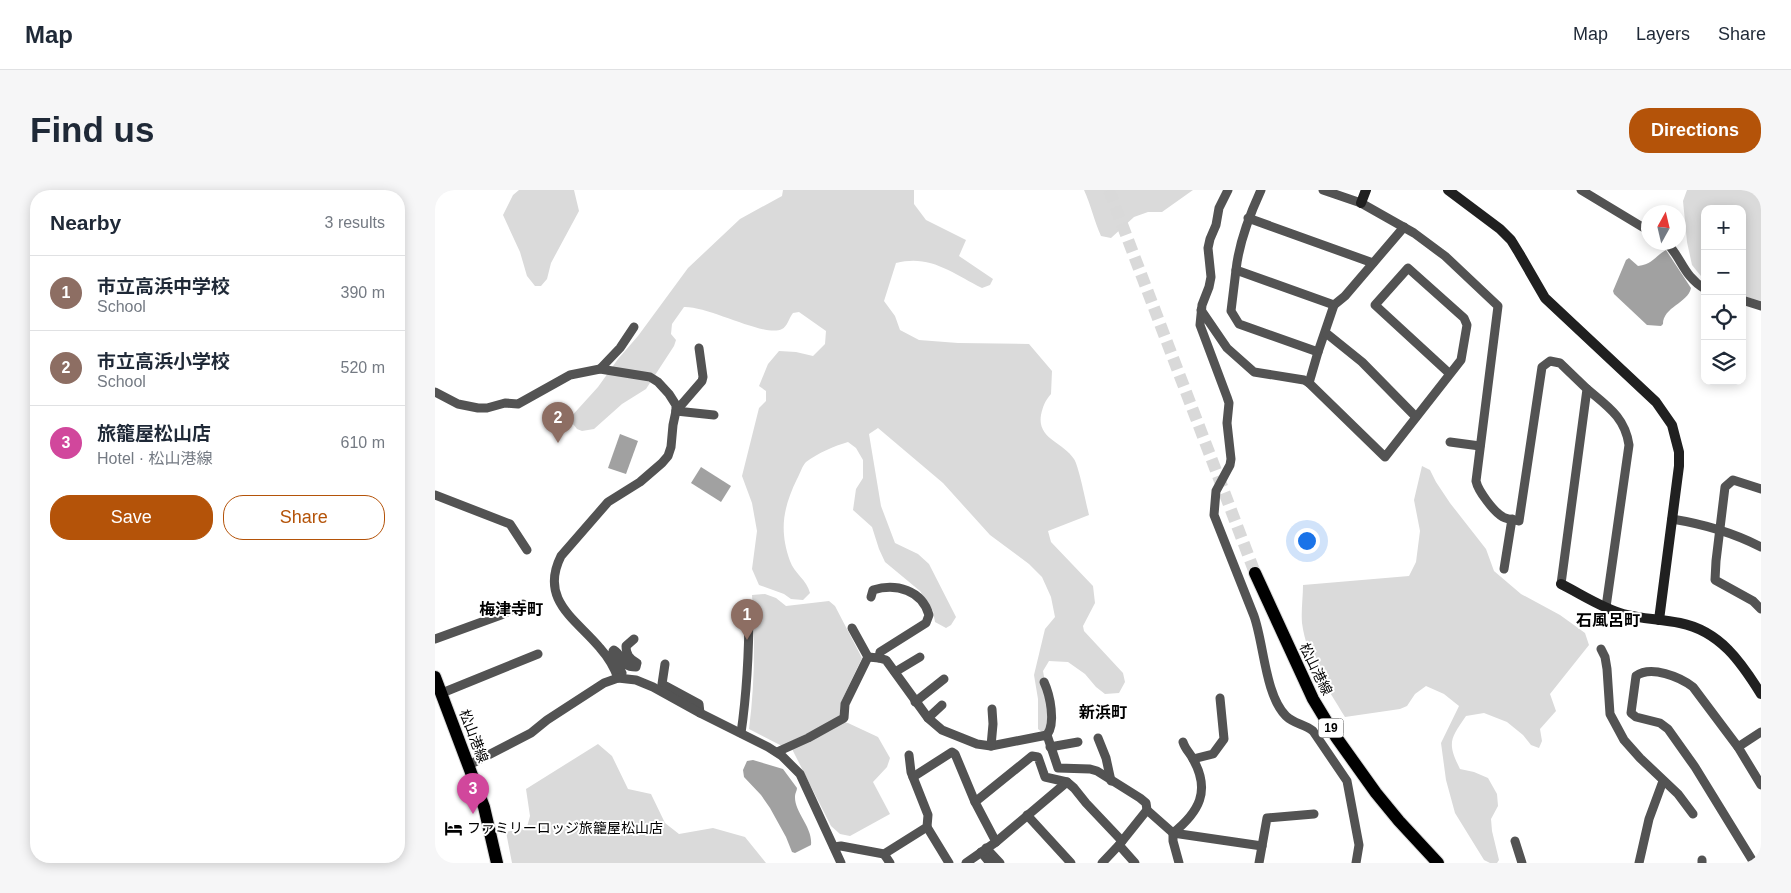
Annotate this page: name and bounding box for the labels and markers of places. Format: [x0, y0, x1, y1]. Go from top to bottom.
pin: 2 [542, 402, 574, 443]
pin: 1 [731, 599, 763, 640]
pin: 3 [457, 773, 489, 814]
hotel icon: ファミリーロッジ旅籠屋松山店 [443, 818, 463, 838]
place label: ファミリーロッジ旅籠屋松山店 [467, 820, 663, 836]

